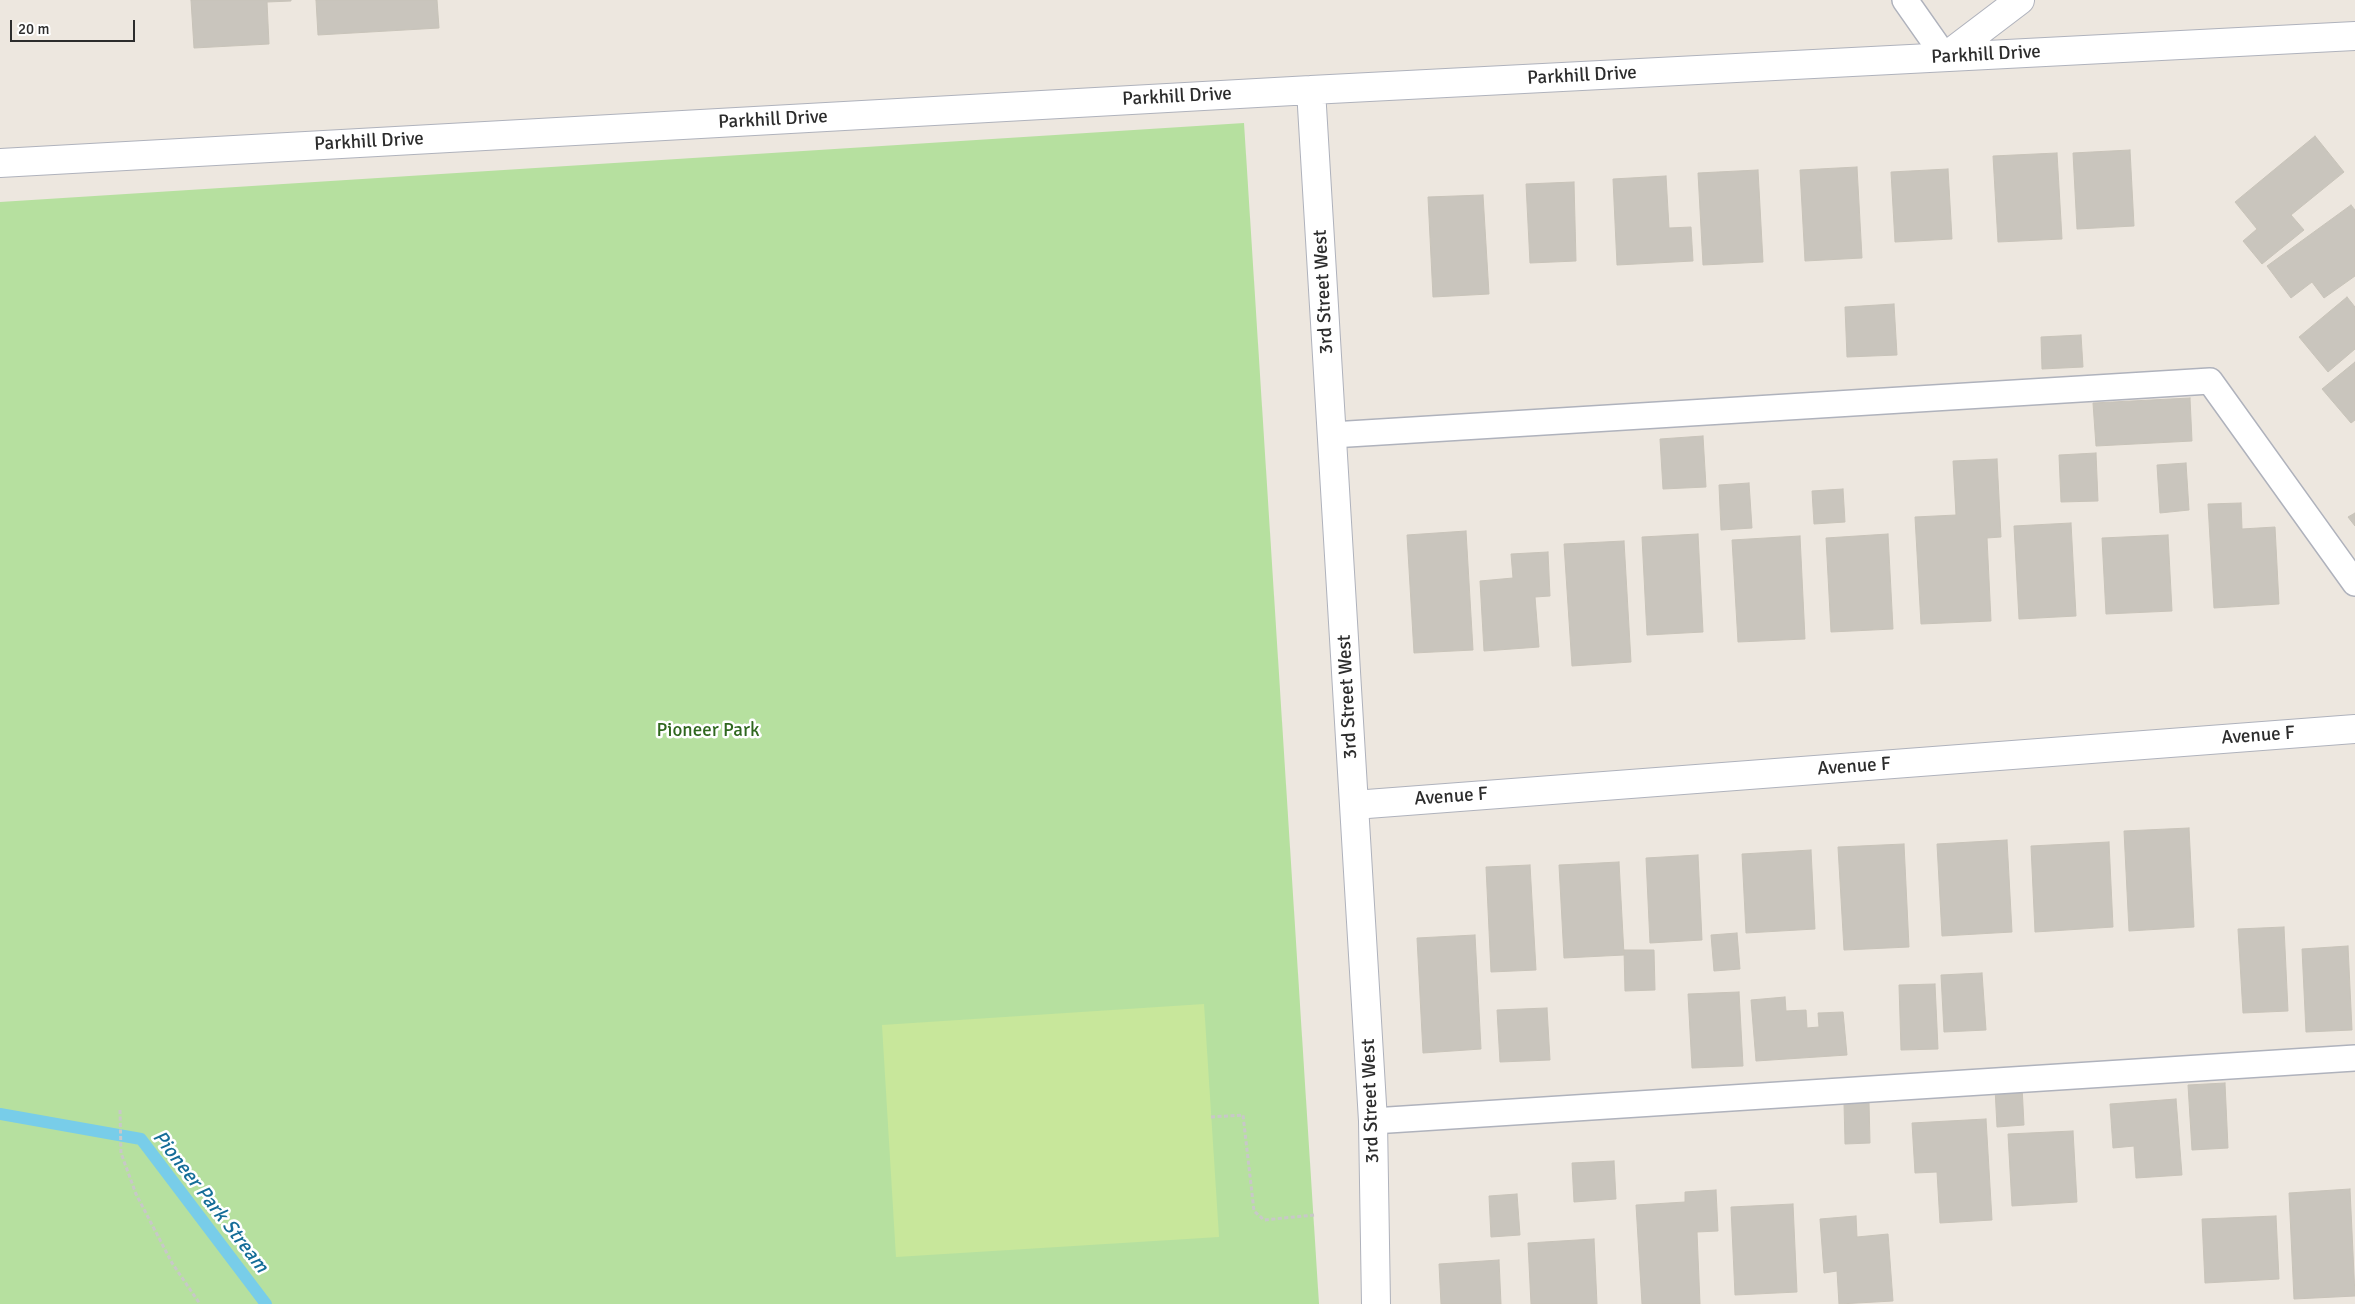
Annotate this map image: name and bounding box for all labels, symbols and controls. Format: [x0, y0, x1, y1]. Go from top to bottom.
scale bar [12, 10, 138, 42]
text: 20 m [18, 20, 49, 38]
street label: Parkhill Drive [1931, 41, 2041, 69]
street label: Parkhill Drive [1527, 62, 1637, 90]
street label: Parkhill Drive [1122, 83, 1232, 111]
street label: Parkhill Drive [718, 106, 828, 134]
street label: Parkhill Drive [314, 128, 424, 156]
street label: 3rd Street West [1309, 229, 1339, 355]
street label: 3rd Street West [1333, 634, 1363, 760]
park label: Pioneer Park [657, 720, 759, 742]
street label: Avenue F [2221, 722, 2295, 750]
street label: Avenue F [1817, 753, 1891, 781]
street label: Avenue F [1414, 783, 1488, 811]
street label: 3rd Street West [1357, 1038, 1385, 1164]
water label: Pioneer Park Stream [147, 1126, 273, 1278]

